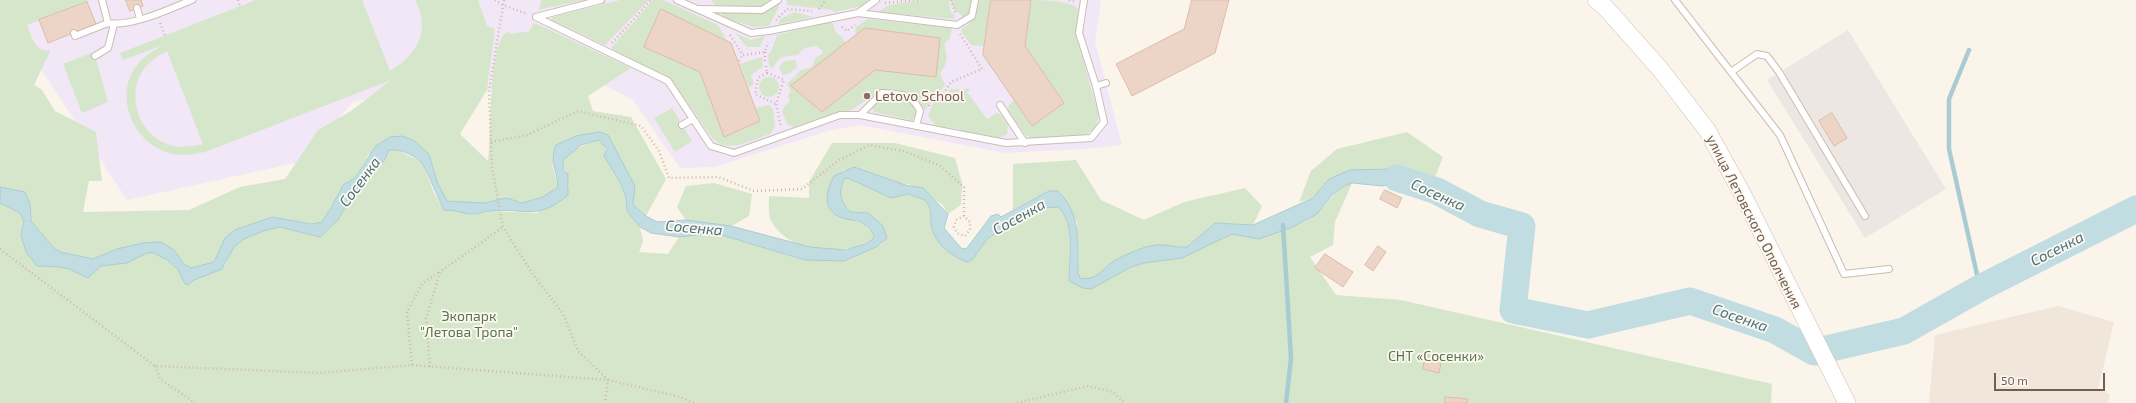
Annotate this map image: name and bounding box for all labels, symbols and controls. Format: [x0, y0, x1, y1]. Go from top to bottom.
place label: Letovo School [875, 88, 964, 104]
marker: Letovo School [862, 91, 872, 101]
street label: улица Летовского Ополчения [1703, 132, 1805, 312]
water label: Сосенка [336, 154, 384, 210]
water label: Сосенка [1408, 175, 1468, 215]
water label: Сосенка [990, 195, 1048, 239]
water label: Сосенка [665, 217, 723, 239]
water label: Сосенка [2027, 228, 2087, 270]
water label: Сосенка [1710, 300, 1770, 336]
park label: Экопарк "Летова Тропа" [420, 308, 518, 340]
park label: СНТ «Сосенки» [1388, 348, 1484, 364]
scale bar [1996, 365, 2107, 391]
text: 50 m [2001, 373, 2028, 387]

